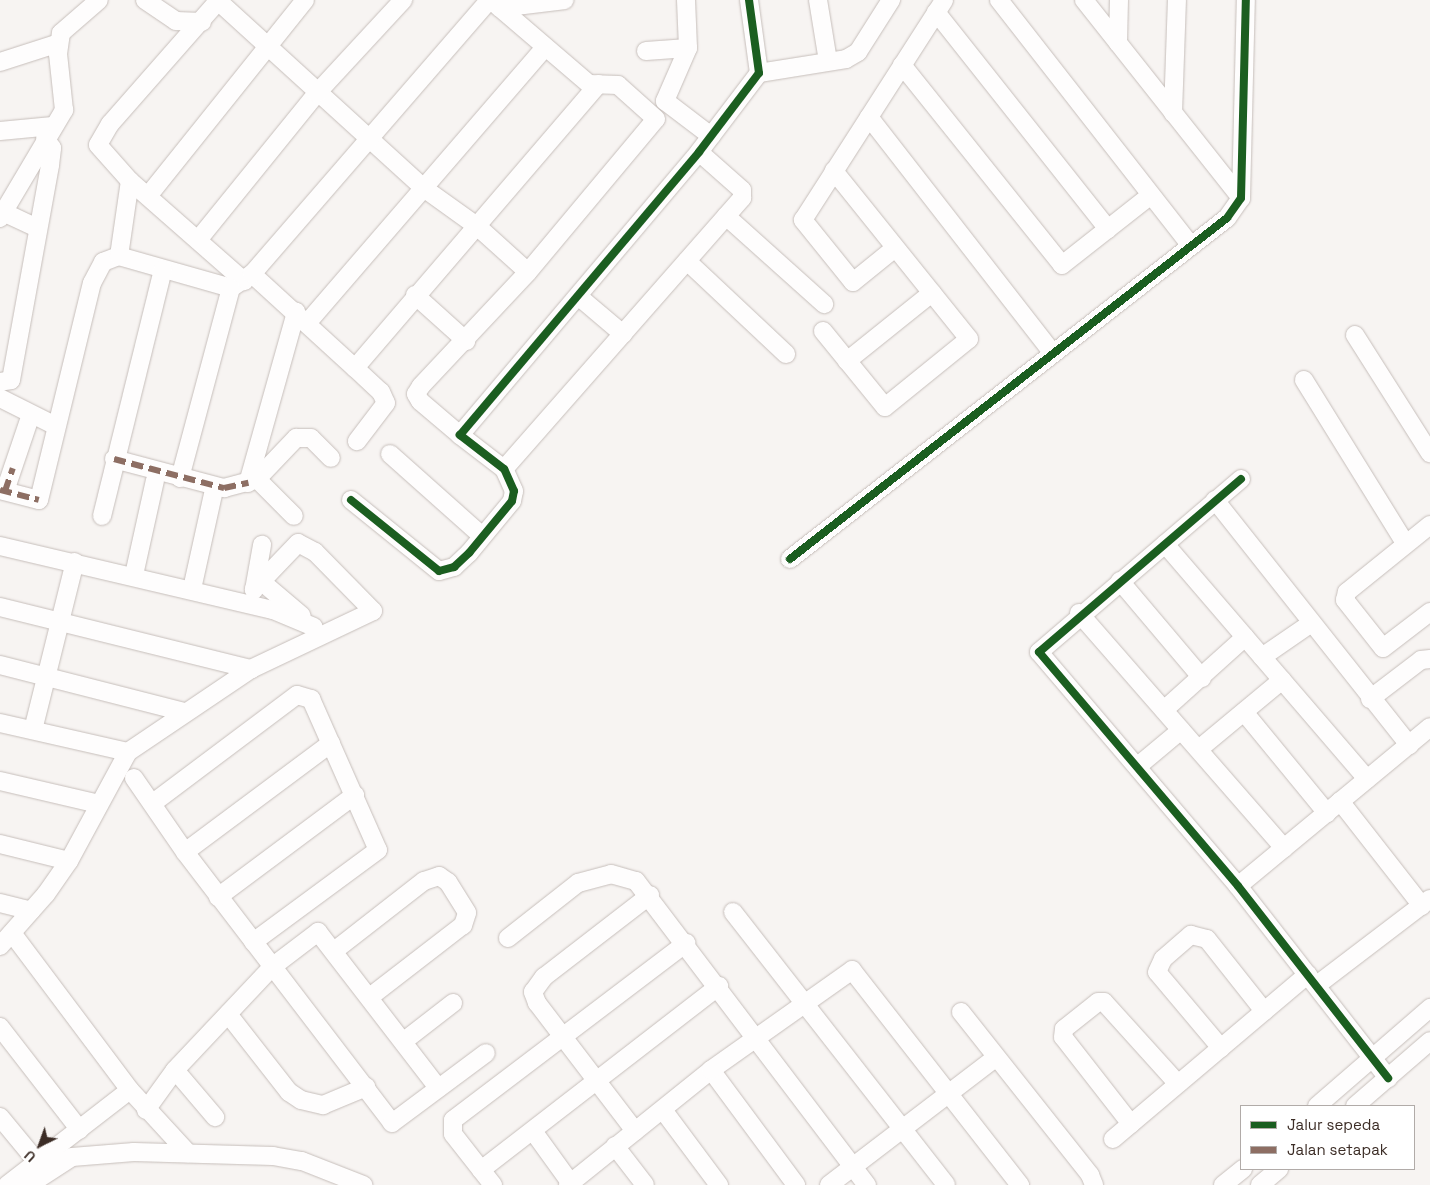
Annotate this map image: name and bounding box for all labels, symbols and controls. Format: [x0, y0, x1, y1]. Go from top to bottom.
legend [1240, 1105, 1415, 1170]
text: Jalur sepeda [1287, 1115, 1380, 1134]
north arrow [15, 1120, 65, 1170]
text: Jalan setapak [1287, 1140, 1388, 1159]
text: U [20, 1146, 39, 1166]

